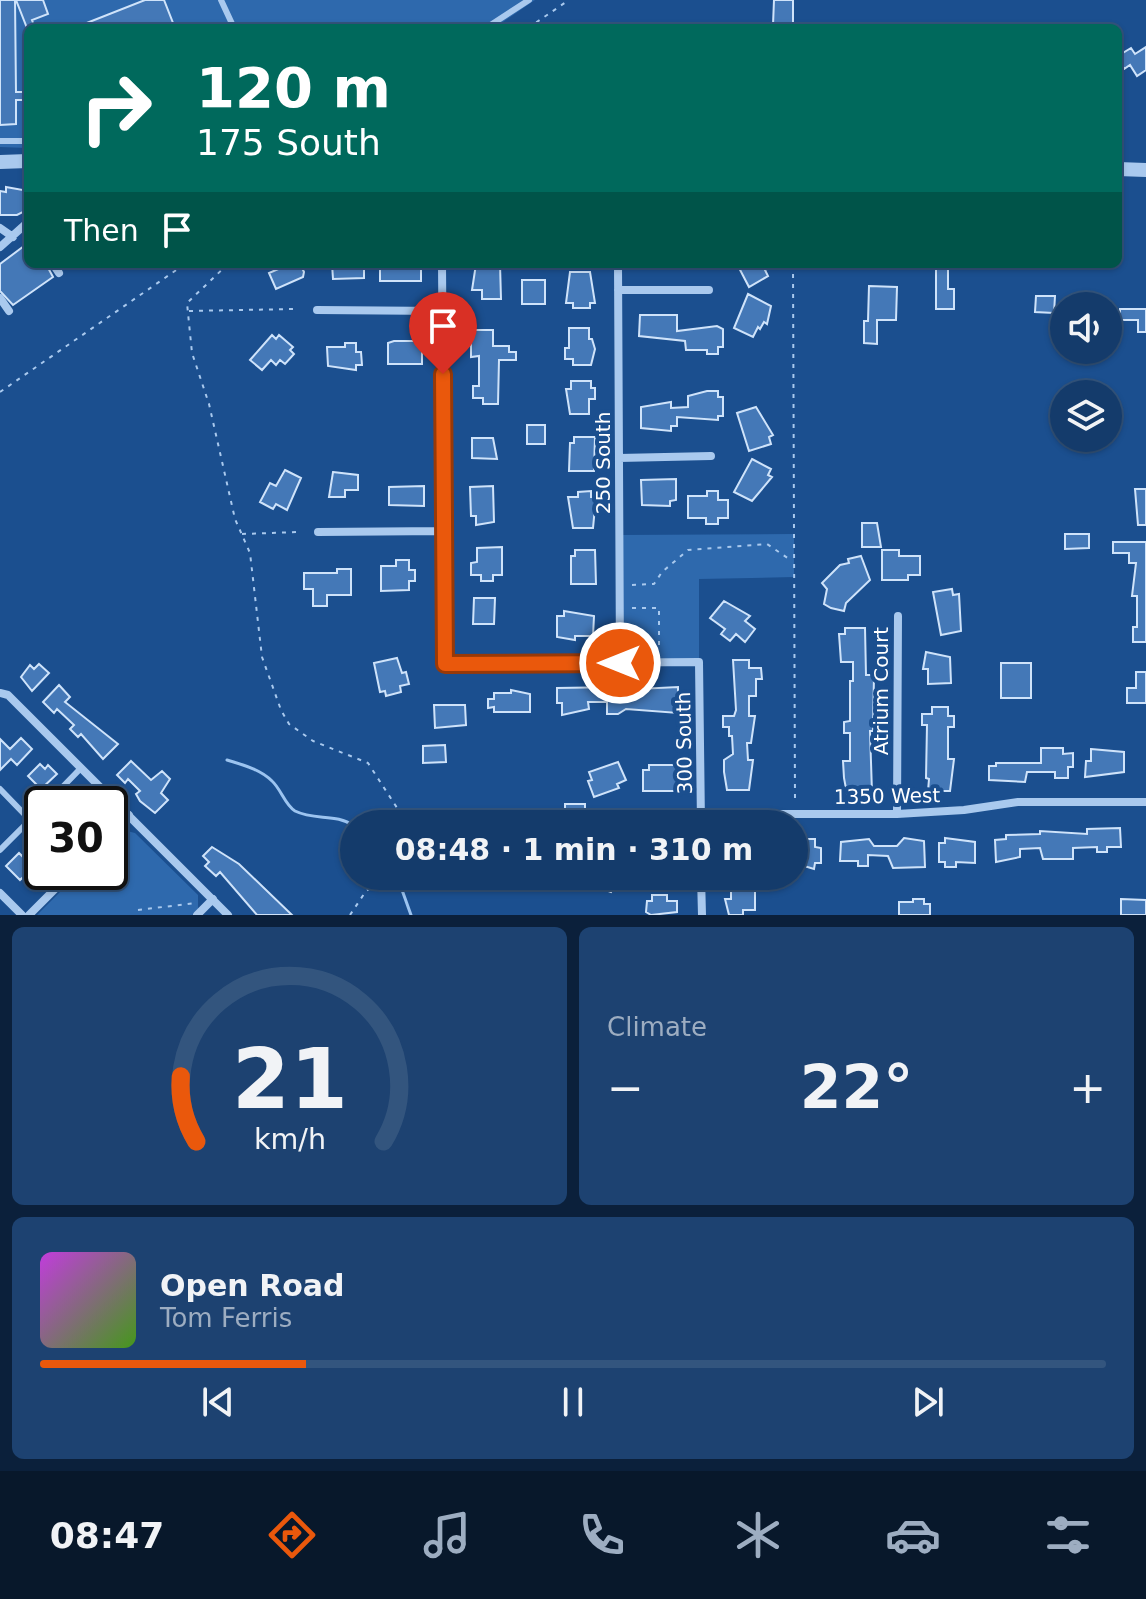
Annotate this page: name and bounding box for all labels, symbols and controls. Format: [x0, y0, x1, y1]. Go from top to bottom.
text: 120 m [196, 55, 391, 120]
icon: right [64, 56, 168, 160]
text: 175 South [196, 122, 381, 163]
icon: arrive [155, 208, 199, 252]
text: Then [64, 213, 139, 248]
pin [409, 292, 477, 374]
map controls [1050, 292, 1122, 452]
button: sound [1050, 292, 1122, 364]
icon: arrive [421, 304, 465, 348]
button: layers [1050, 380, 1122, 452]
street label: 250 South [591, 412, 615, 514]
position arrow [578, 621, 662, 705]
street label: Atrium Court [869, 627, 893, 755]
street label: 300 South [671, 691, 697, 795]
street label: 1350 West [834, 783, 941, 809]
speed limit sign: 30 [24, 786, 128, 890]
text: 08:48 · 1 min · 310 m [395, 832, 753, 867]
text: Climate [607, 1012, 707, 1042]
text: 21 [232, 1031, 347, 1128]
text: 22° [800, 1052, 913, 1122]
text: − [607, 1062, 644, 1113]
text: + [1069, 1062, 1106, 1113]
text: km/h [253, 1122, 326, 1156]
text: Open Road [160, 1268, 345, 1303]
text: Tom Ferris [160, 1303, 292, 1333]
icon: previous [196, 1380, 240, 1424]
icon: pause [551, 1380, 595, 1424]
icon: next [906, 1380, 950, 1424]
icon: directions [264, 1507, 320, 1563]
icon: music [419, 1507, 475, 1563]
icon: phone [574, 1507, 630, 1563]
icon: climate [730, 1507, 786, 1563]
icon: car [885, 1507, 941, 1563]
icon: filters [1040, 1507, 1096, 1563]
text: 08:47 [50, 1515, 164, 1556]

